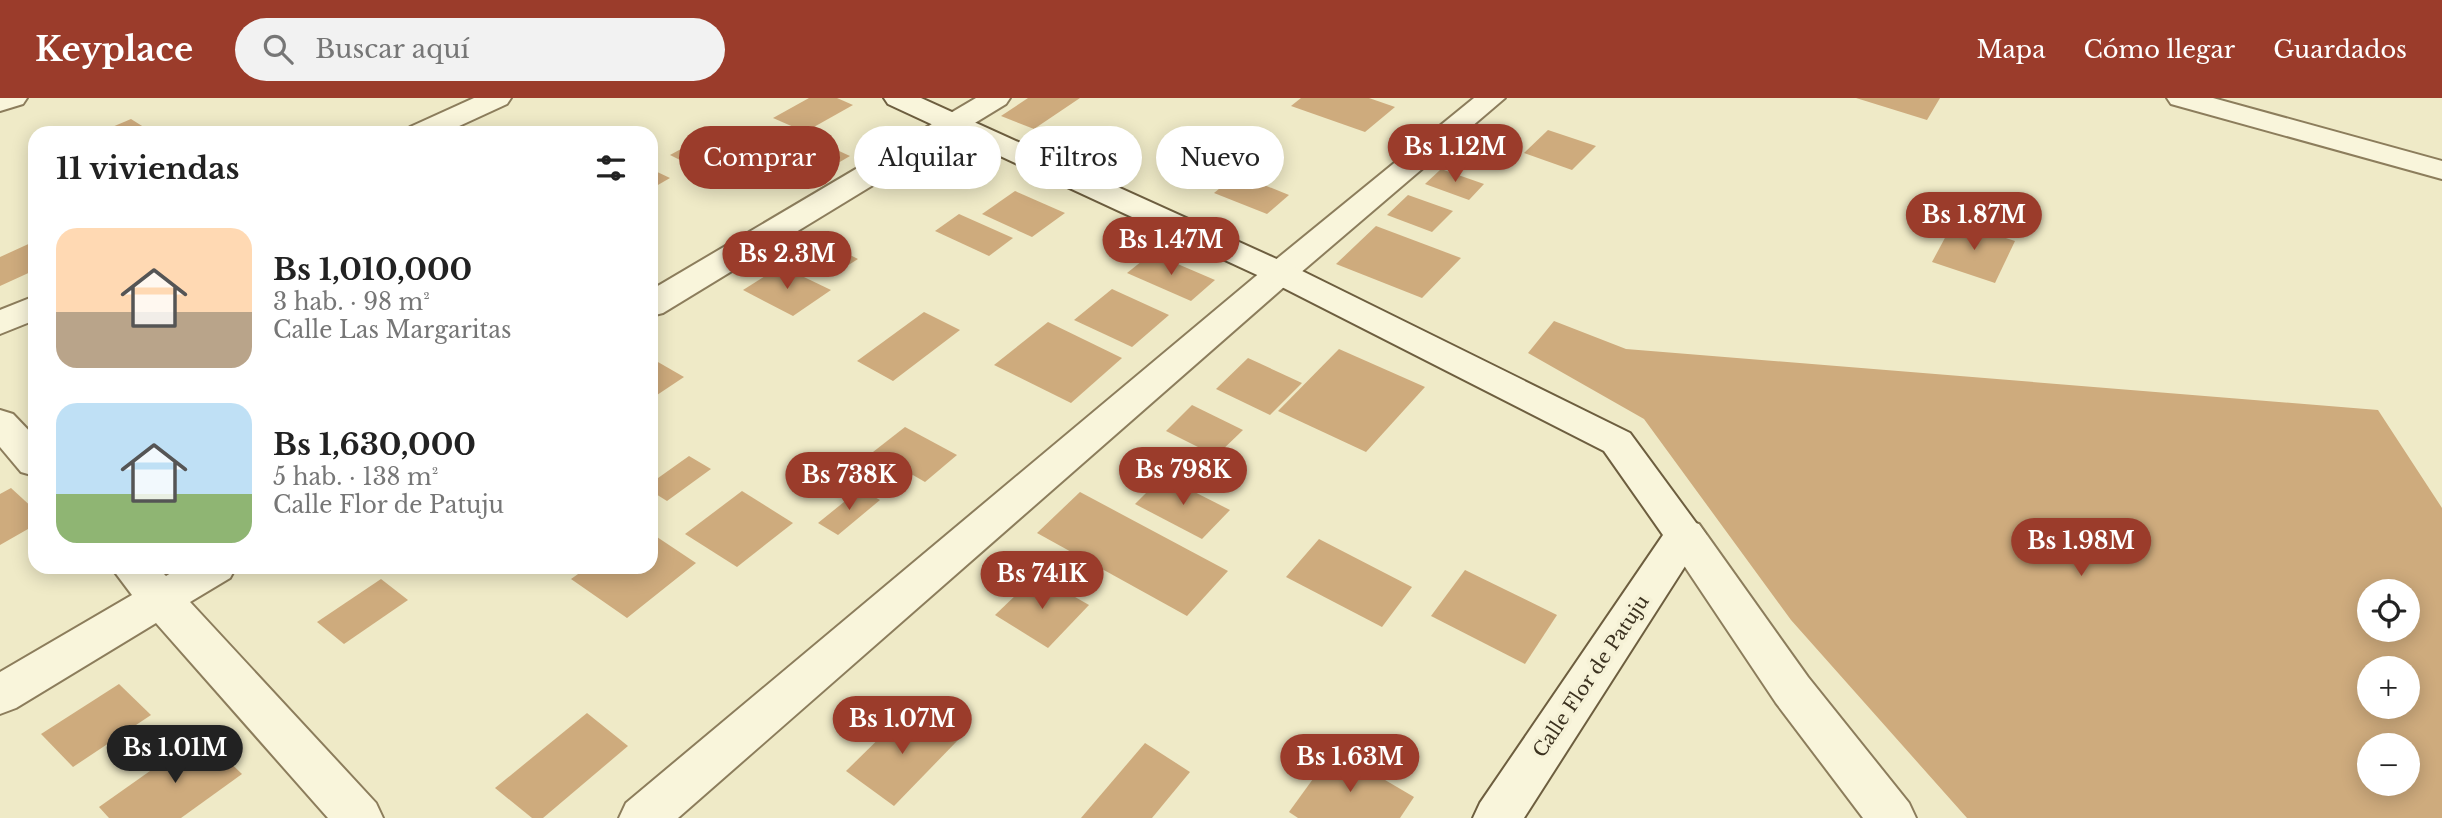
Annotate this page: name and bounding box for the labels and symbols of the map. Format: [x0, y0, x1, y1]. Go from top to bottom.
pin: Bs 1.12M [1383, 125, 1527, 184]
pin: Bs 1.87M [1902, 192, 2046, 252]
pin: Bs 1.47M [1099, 218, 1243, 277]
pin: Bs 2.3M [722, 232, 852, 291]
pin: Bs 798K [1118, 448, 1248, 507]
pin: Bs 738K [784, 452, 914, 512]
pin: Bs 1.98M [2009, 518, 2153, 578]
pin: Bs 741K [977, 552, 1107, 611]
street label: Calle Flor de Patuju [1528, 590, 1654, 762]
pin: Bs 1.07M [830, 696, 974, 756]
pin: Bs 1.01M [103, 726, 247, 785]
pin: Bs 1.63M [1278, 734, 1422, 794]

